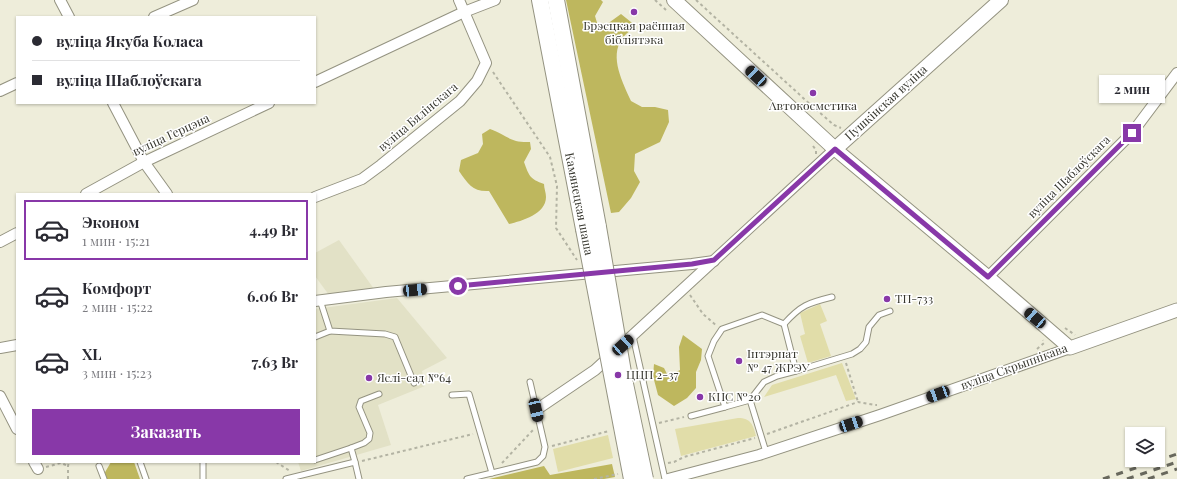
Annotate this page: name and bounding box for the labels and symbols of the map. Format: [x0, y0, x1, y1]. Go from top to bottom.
marker: Брэсцкая раённая бібліятэка [629, 7, 639, 17]
place label: Брэсцкая раённая бібліятэка [583, 17, 685, 47]
street label: Пушкінская вуліца [841, 61, 930, 144]
car [743, 63, 769, 89]
callout: 2 мин [1099, 75, 1165, 103]
street label: вуліца Бялінскага [374, 78, 461, 154]
marker: Автокосметика [808, 88, 818, 98]
place label: Автокосметика [768, 97, 857, 113]
street label: вуліца Герцэна [129, 109, 212, 159]
route end [1123, 124, 1141, 142]
street label: вуліца Шаблоўскага [1023, 131, 1113, 221]
street label: Камянецкая шаша [562, 151, 598, 257]
route start [449, 277, 467, 295]
car [403, 283, 427, 297]
place label: ТП-733 [895, 290, 933, 306]
marker: ТП-733 [882, 294, 892, 304]
car [1022, 306, 1048, 330]
car [610, 333, 636, 357]
street label: вуліца Скрыпнікава [958, 339, 1069, 393]
place label: Інтэрнат № 47 ЖРЭУ [747, 345, 810, 375]
marker: Інтэрнат № 47 ЖРЭУ [734, 356, 744, 366]
place label: ЦЦП 2-37 [626, 366, 679, 382]
place label: Яслі-сад №64 [376, 369, 451, 385]
marker: ЦЦП 2-37 [613, 370, 623, 380]
marker: Яслі-сад №64 [364, 373, 374, 383]
car [925, 384, 951, 404]
place label: КНС №20 [708, 388, 761, 404]
marker: КНС №20 [695, 392, 705, 402]
car [527, 397, 545, 423]
car [838, 415, 864, 433]

